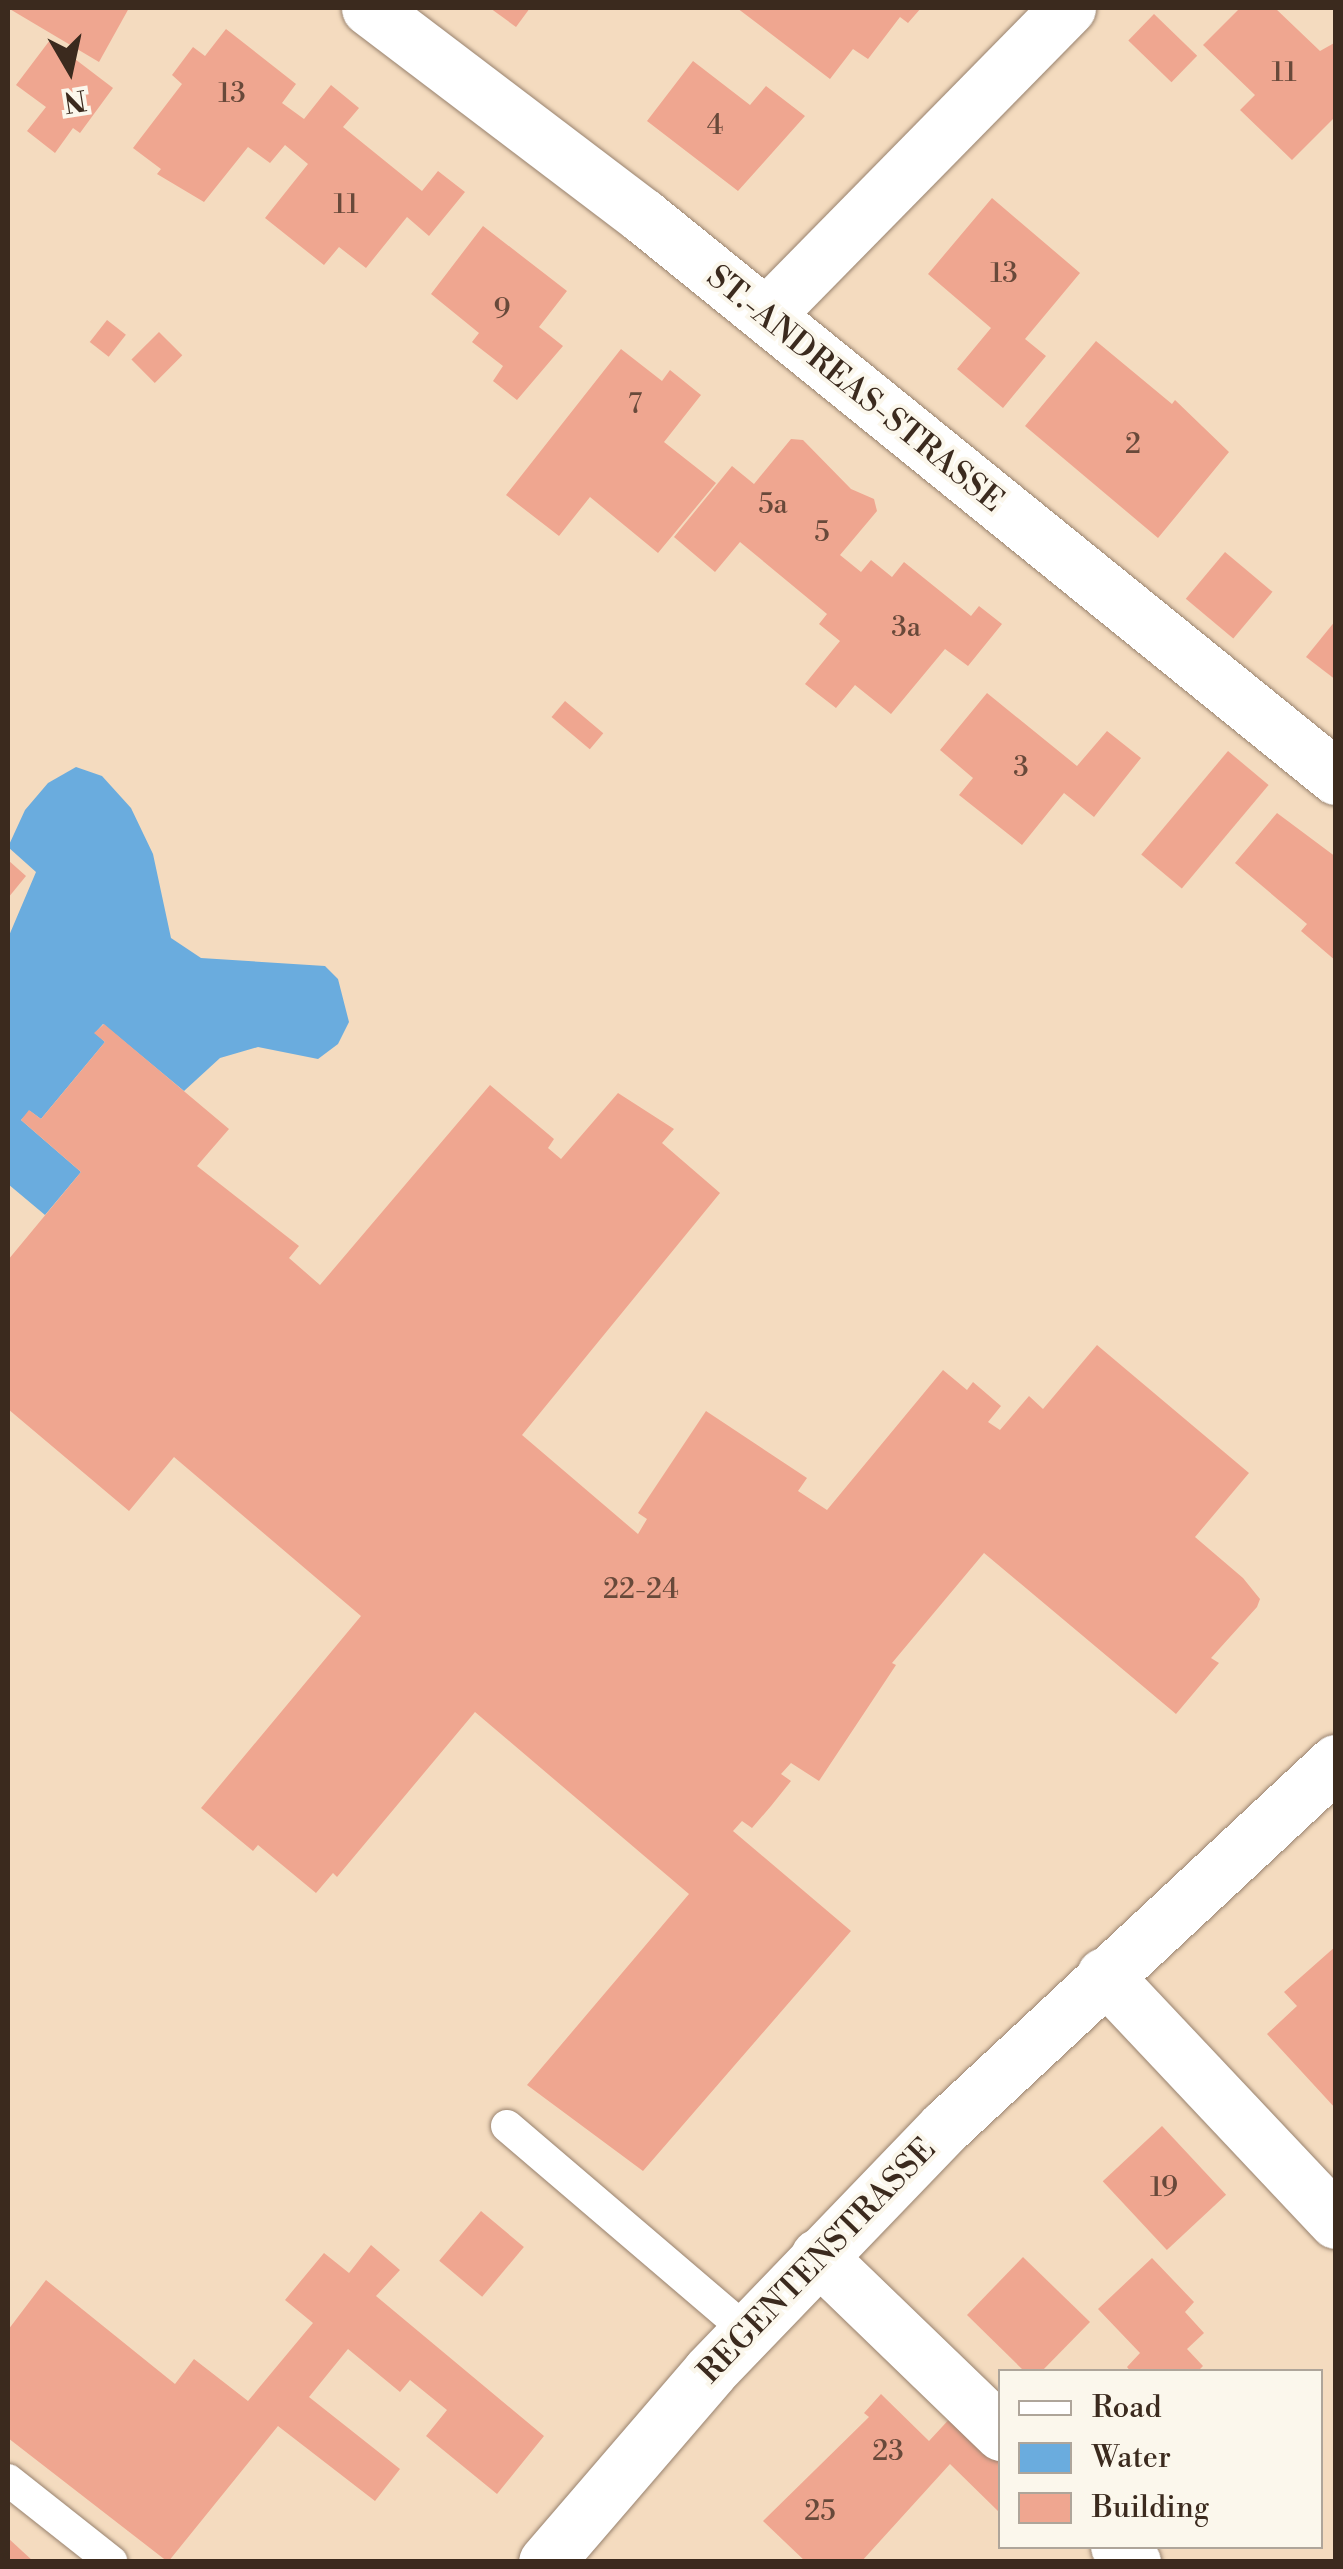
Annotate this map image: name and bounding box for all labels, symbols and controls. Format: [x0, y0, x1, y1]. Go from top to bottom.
north arrow [20, 20, 120, 120]
house number: 11 [1271, 56, 1297, 90]
house number: 13 [218, 77, 246, 111]
text: N [61, 81, 88, 119]
house number: 4 [707, 109, 723, 143]
house number: 11 [333, 188, 359, 222]
house number: 13 [990, 257, 1018, 291]
street label: ST.-ANDREAS-STRASSE [699, 258, 1011, 520]
house number: 9 [494, 293, 510, 327]
house number: 7 [628, 388, 642, 422]
house number: 2 [1125, 428, 1141, 462]
house number: 5a [758, 488, 788, 522]
house number: 5 [814, 516, 830, 550]
house number: 3a [891, 611, 921, 645]
house number: 3 [1013, 751, 1029, 785]
house number: 22-24 [603, 1573, 679, 1607]
street label: REGENTENSTRASSE [690, 2131, 944, 2391]
house number: 19 [1150, 2171, 1178, 2205]
legend [998, 2369, 1323, 2549]
text: Road [1092, 2389, 1162, 2427]
house number: 23 [872, 2435, 904, 2469]
text: Water [1092, 2439, 1171, 2477]
text: Building [1092, 2489, 1209, 2527]
house number: 25 [804, 2495, 836, 2529]

